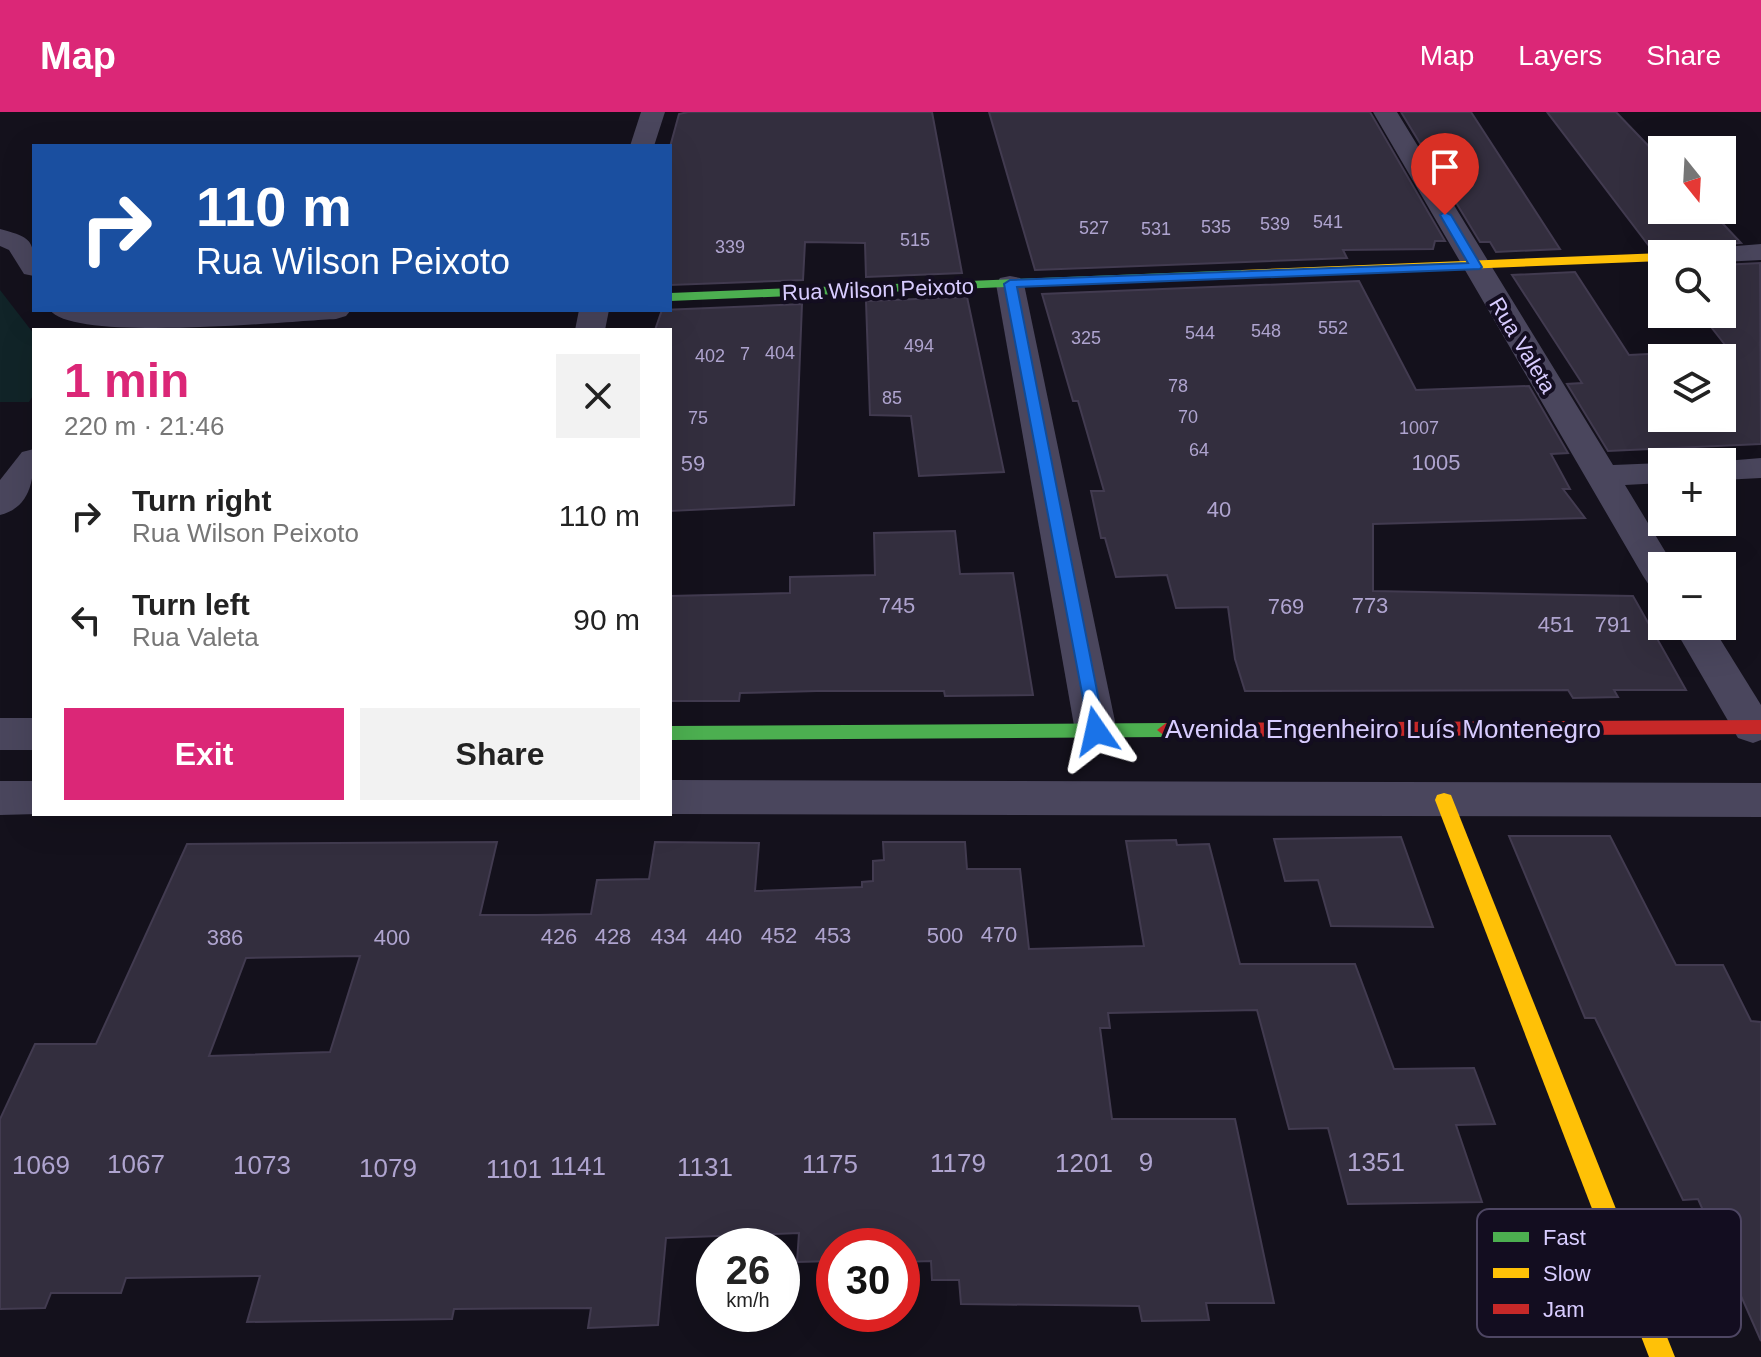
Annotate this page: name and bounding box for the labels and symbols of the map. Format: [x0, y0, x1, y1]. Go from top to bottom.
pin [1411, 133, 1479, 215]
north arrow [1648, 136, 1736, 224]
house number: 541 [1313, 212, 1343, 232]
house number: 539 [1260, 214, 1290, 234]
house number: 535 [1201, 217, 1231, 237]
house number: 527 [1079, 218, 1109, 238]
house number: 531 [1141, 219, 1171, 239]
house number: 515 [900, 230, 930, 250]
house number: 339 [715, 237, 745, 257]
street label: Rua Wilson Peixoto [782, 274, 974, 305]
street label: Rua Valeta [1484, 293, 1561, 398]
house number: 552 [1318, 318, 1348, 338]
house number: 548 [1251, 321, 1281, 341]
house number: 544 [1185, 323, 1215, 343]
house number: 325 [1071, 328, 1101, 348]
house number: 494 [904, 336, 934, 356]
house number: 404 [765, 343, 795, 363]
house number: 7 [740, 344, 750, 364]
house number: 402 [695, 346, 725, 366]
house number: 78 [1168, 376, 1188, 396]
house number: 85 [882, 388, 902, 408]
house number: 70 [1178, 407, 1198, 427]
house number: 75 [688, 408, 708, 428]
house number: 1007 [1399, 418, 1439, 438]
house number: 64 [1189, 440, 1209, 460]
house number: 1005 [1412, 450, 1460, 475]
house number: 59 [681, 451, 705, 476]
house number: 40 [1207, 497, 1231, 522]
house number: 745 [879, 593, 915, 618]
house number: 773 [1352, 593, 1388, 618]
house number: 769 [1268, 594, 1304, 619]
house number: 451 [1538, 612, 1574, 637]
house number: 791 [1595, 612, 1631, 637]
position arrow [1054, 689, 1138, 773]
street label: Avenida Engenheiro Luís Montenegro [1165, 714, 1601, 744]
house number: 470 [981, 922, 1017, 947]
house number: 452 [761, 923, 797, 948]
house number: 453 [815, 923, 851, 948]
house number: 500 [927, 923, 963, 948]
house number: 426 [541, 924, 577, 949]
house number: 428 [595, 924, 631, 949]
house number: 434 [651, 924, 687, 949]
house number: 440 [706, 924, 742, 949]
house number: 386 [207, 925, 243, 950]
house number: 400 [374, 925, 410, 950]
house number: 9 [1139, 1147, 1153, 1177]
house number: 1351 [1347, 1147, 1405, 1177]
house number: 1179 [930, 1148, 986, 1178]
house number: 1201 [1055, 1148, 1113, 1178]
house number: 1067 [107, 1149, 165, 1179]
house number: 1175 [802, 1149, 858, 1179]
house number: 1069 [12, 1150, 70, 1180]
house number: 1073 [233, 1150, 291, 1180]
house number: 1141 [550, 1151, 606, 1181]
house number: 1131 [677, 1152, 733, 1182]
house number: 1079 [359, 1153, 417, 1183]
house number: 1101 [486, 1154, 542, 1184]
legend [1477, 1209, 1741, 1337]
text: Fast [1543, 1225, 1586, 1250]
speed limit sign: 30 [816, 1228, 920, 1332]
text: Slow [1543, 1261, 1591, 1286]
text: Jam [1543, 1297, 1585, 1322]

